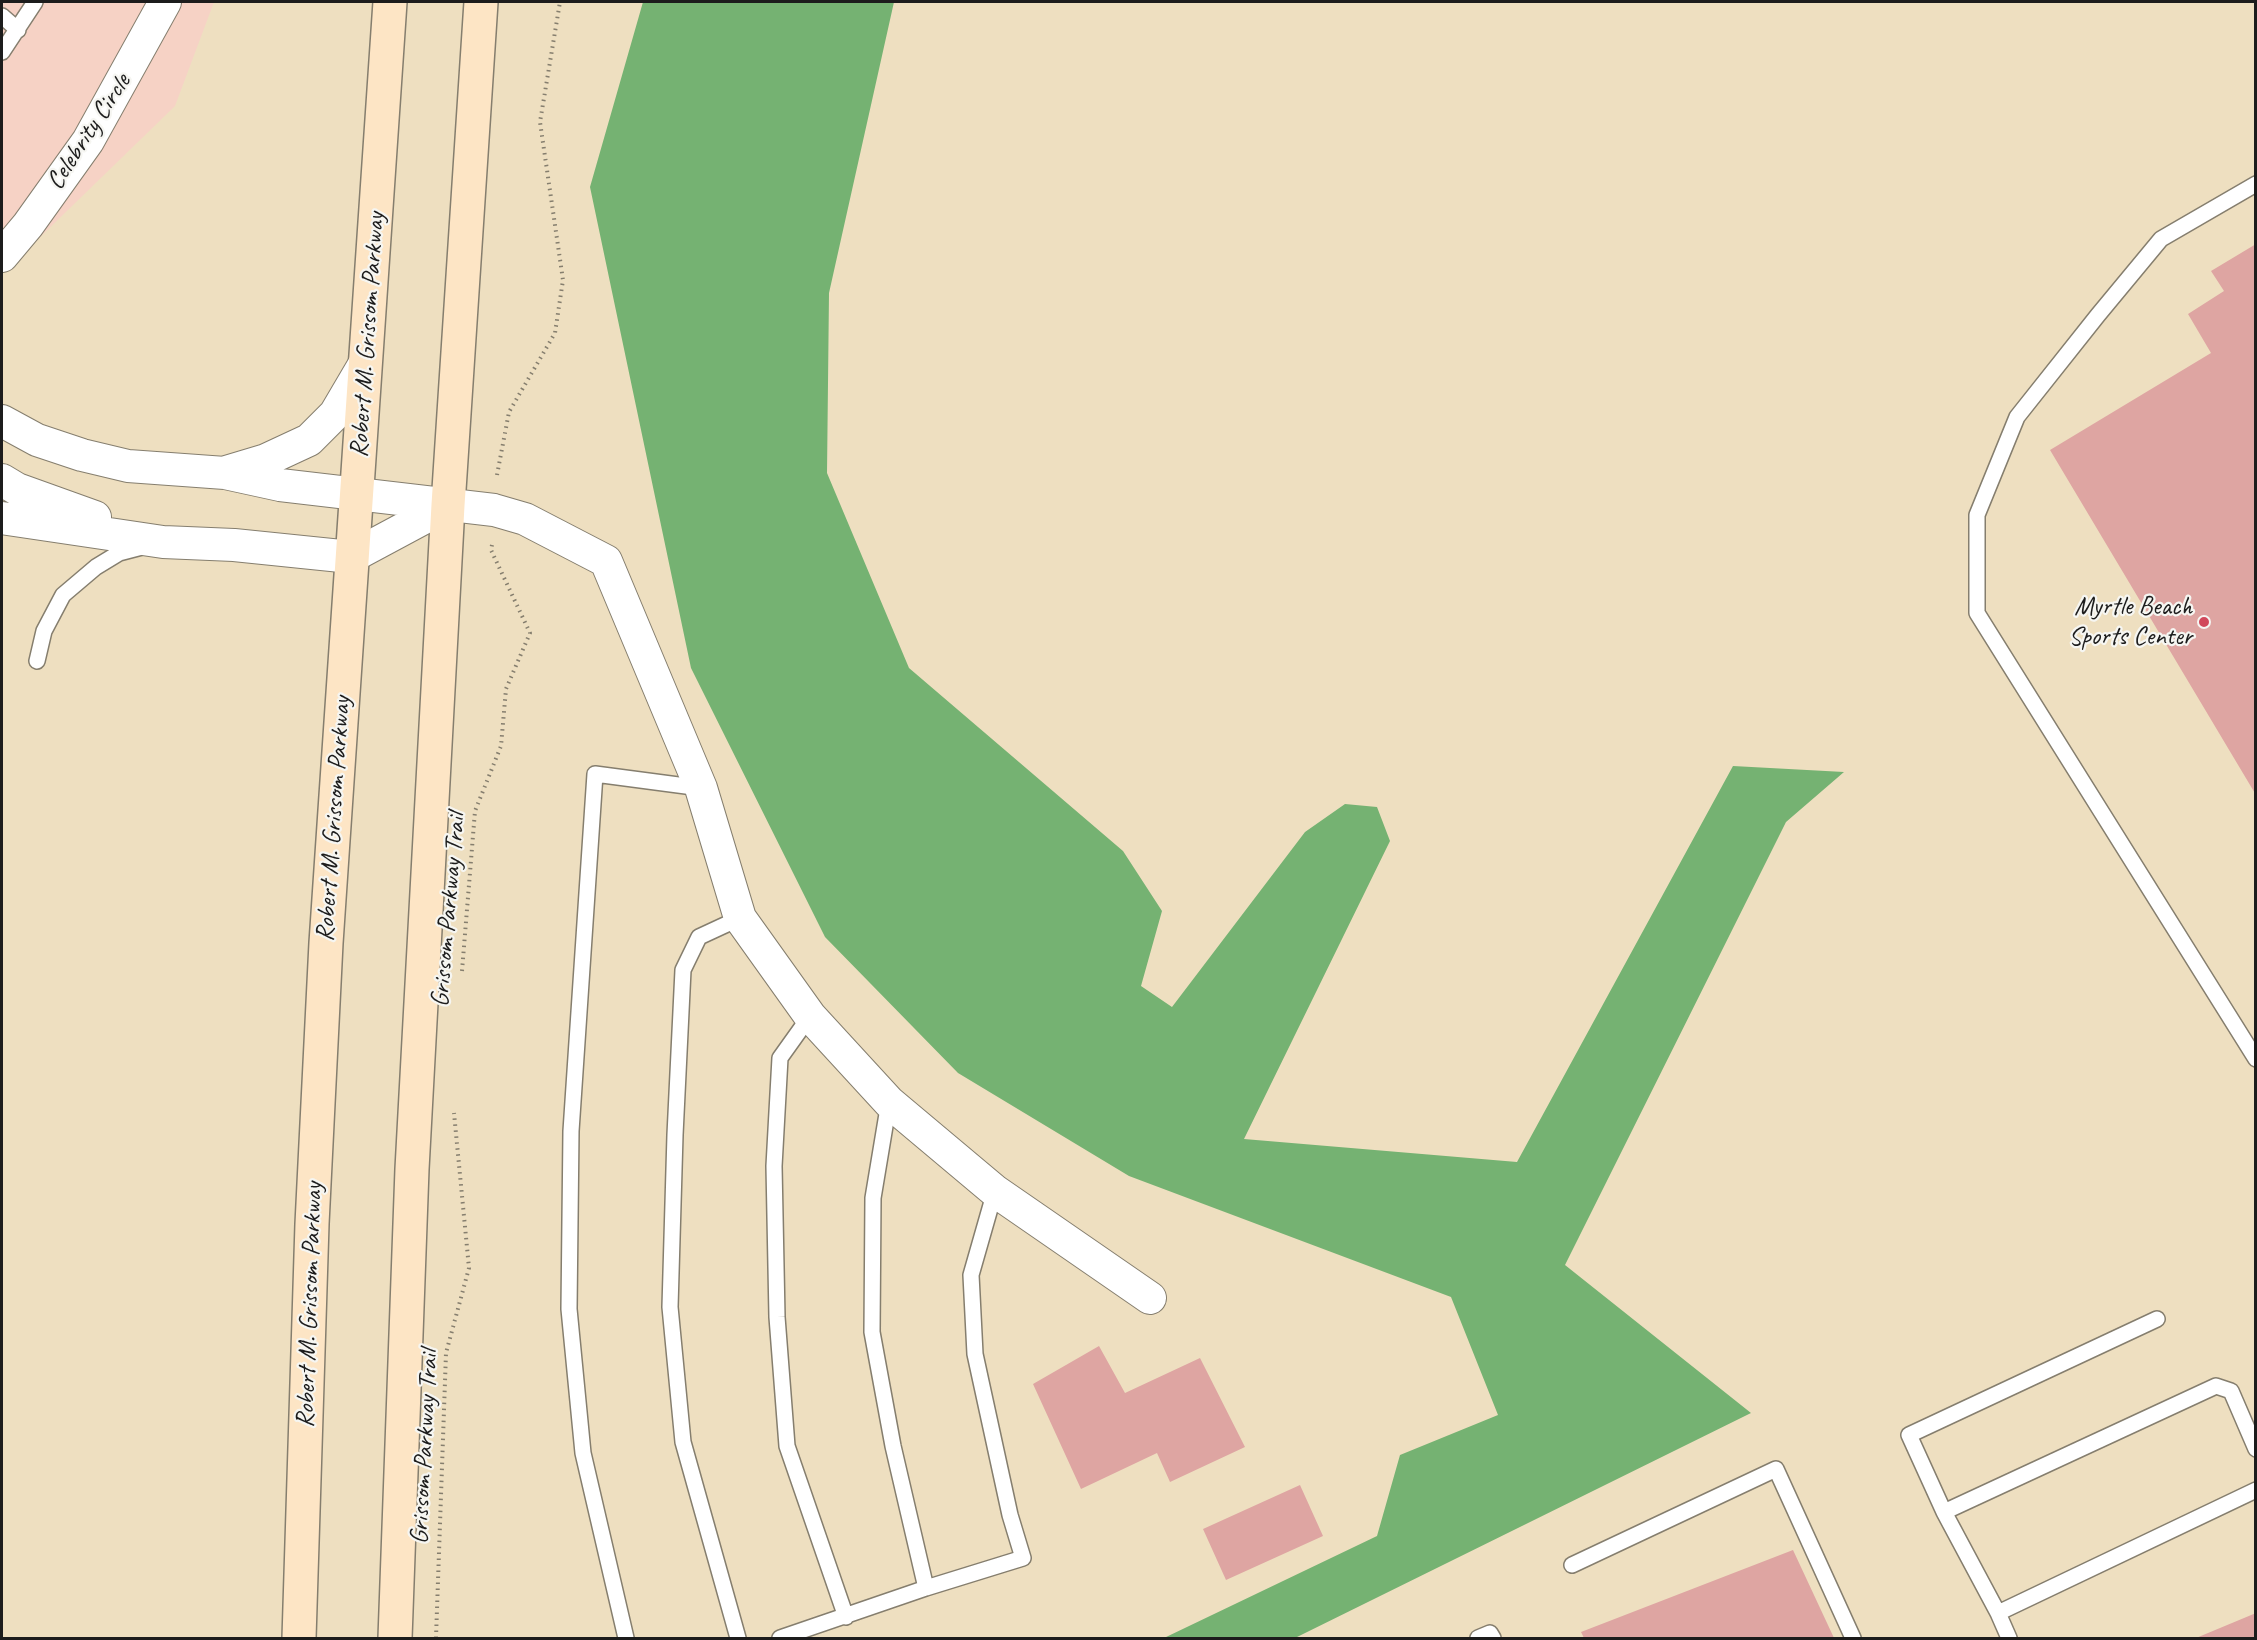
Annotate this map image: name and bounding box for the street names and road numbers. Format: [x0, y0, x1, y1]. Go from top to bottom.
street label: Celebrity Circle [40, 68, 138, 196]
street label: Robert M. Grissom Parkway [344, 211, 392, 459]
street label: Robert M. Grissom Parkway [310, 695, 358, 943]
street label: Grissom Parkway Trail [425, 812, 473, 1008]
street label: Robert M. Grissom Parkway [290, 1182, 330, 1428]
street label: Grissom Parkway Trail [404, 1349, 446, 1545]

